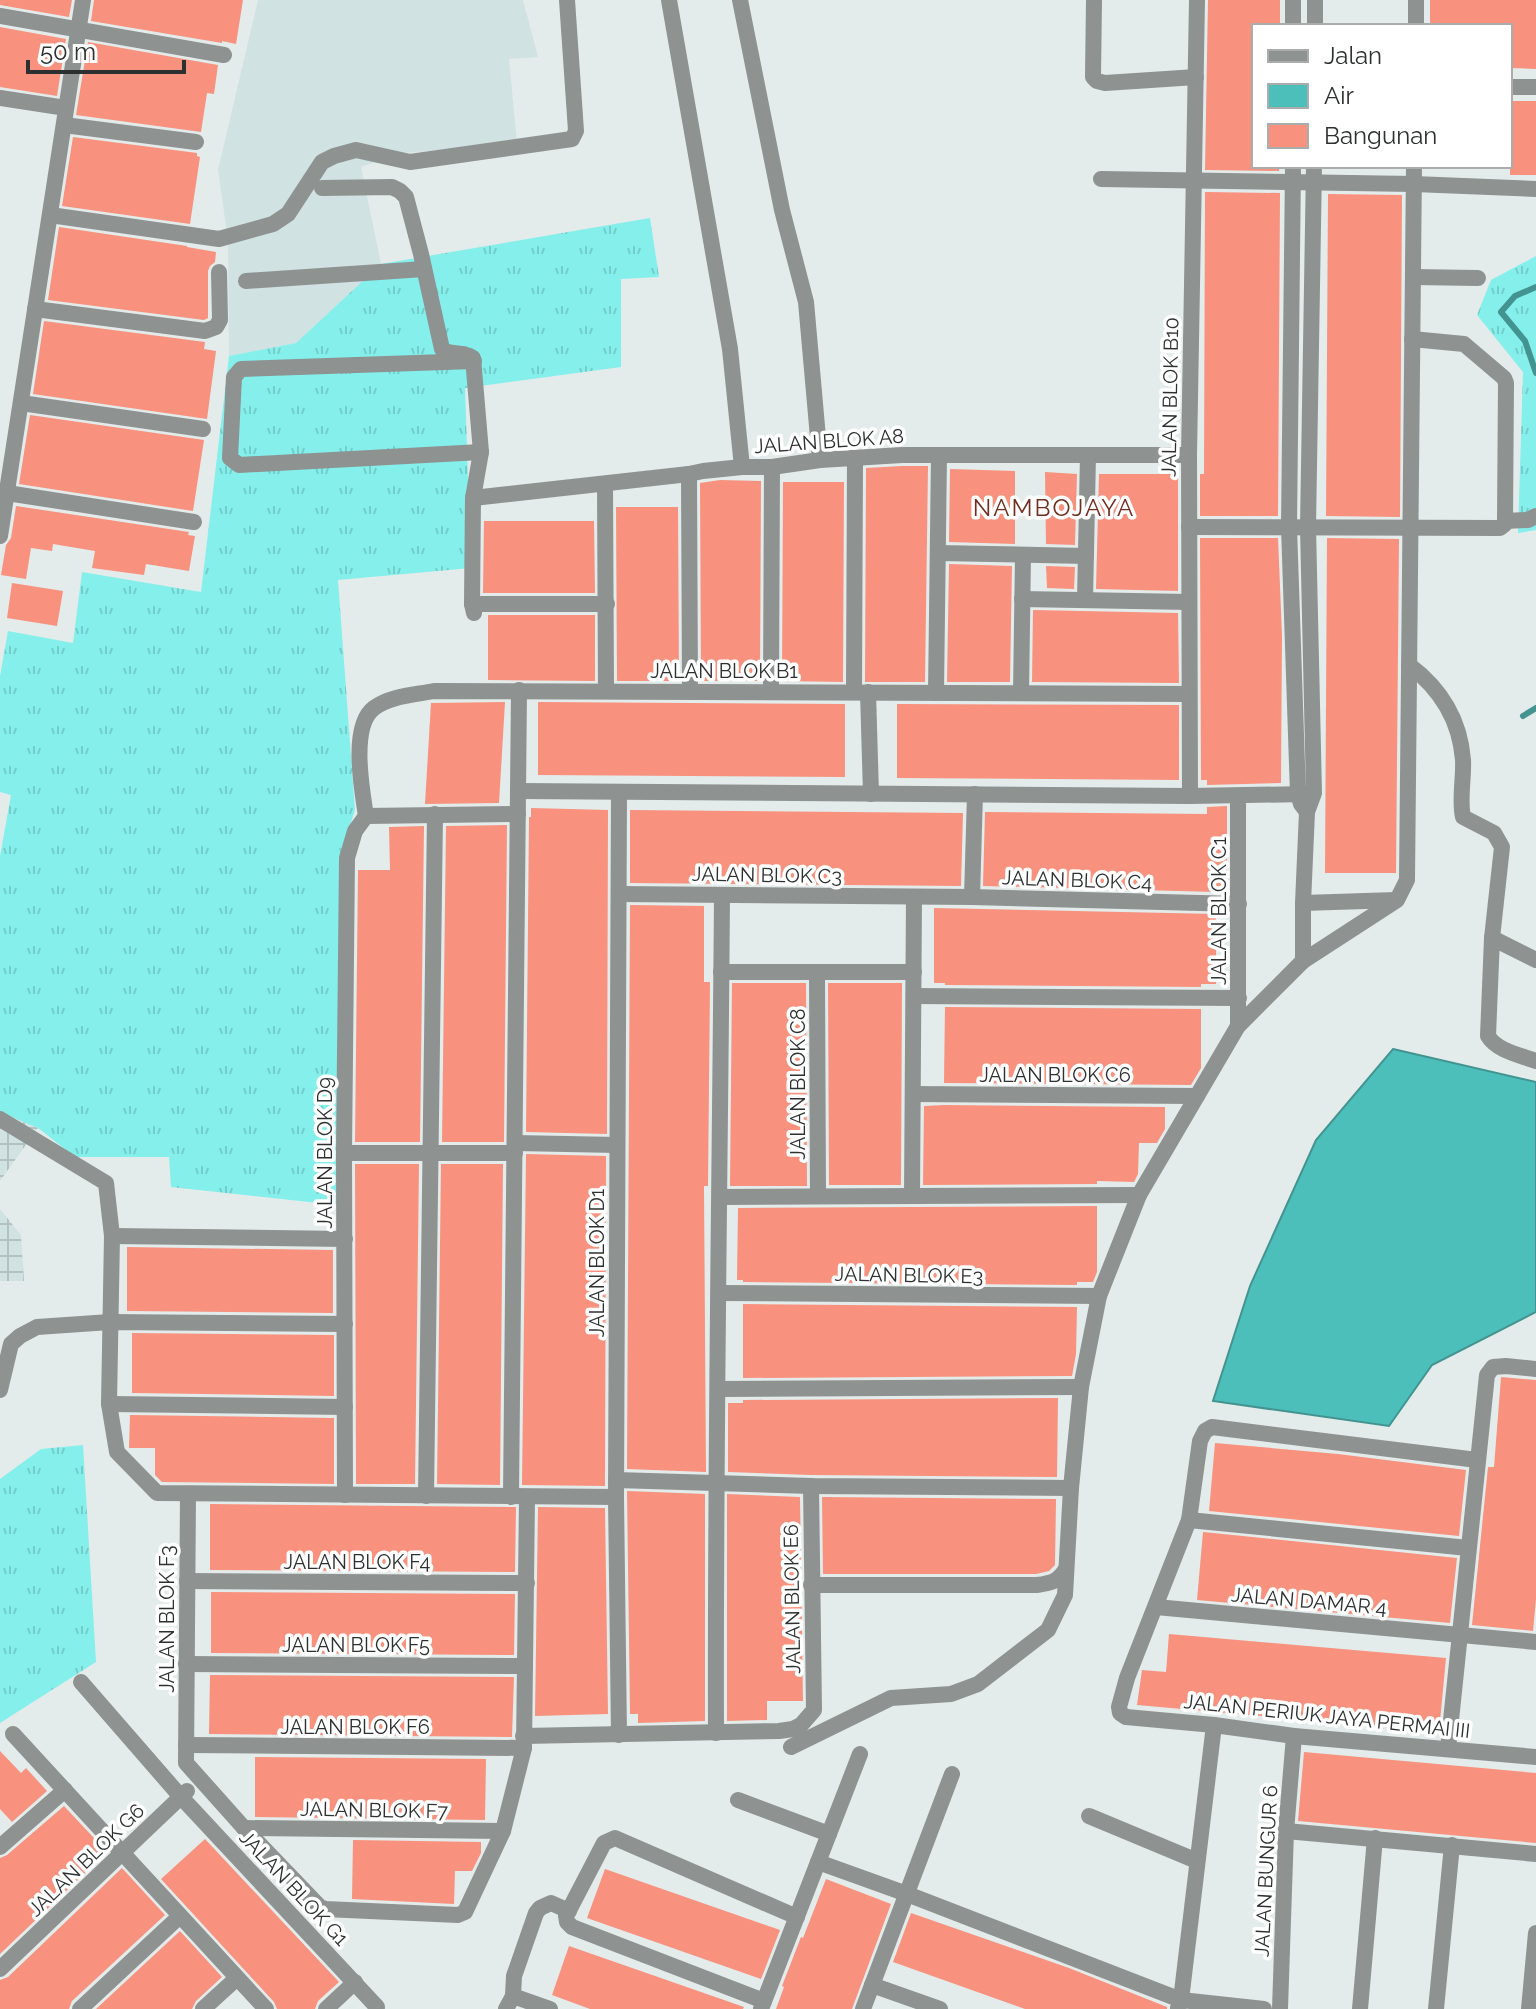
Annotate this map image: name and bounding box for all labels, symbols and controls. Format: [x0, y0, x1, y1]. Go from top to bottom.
scale bar [28, 24, 184, 74]
legend [1252, 24, 1512, 168]
text: 50 m [40, 37, 96, 66]
text: Jalan [1324, 41, 1382, 70]
text: Air [1324, 81, 1354, 110]
text: Bangunan [1324, 121, 1437, 150]
street label: JALAN BLOK B10 [1157, 317, 1183, 477]
street label: JALAN BLOK A8 [753, 424, 905, 458]
district label: NAMBOJAYA [973, 493, 1135, 522]
street label: JALAN BLOK B1 [650, 659, 798, 683]
street label: JALAN BLOK C1 [1207, 837, 1231, 985]
street label: JALAN BLOK C3 [692, 862, 842, 888]
street label: JALAN BLOK C4 [1001, 865, 1153, 895]
street label: JALAN BLOK C8 [786, 1008, 810, 1160]
street label: JALAN BLOK C6 [979, 1063, 1131, 1087]
street label: JALAN BLOK D9 [313, 1077, 337, 1229]
street label: JALAN BLOK D1 [585, 1188, 609, 1337]
street label: JALAN BLOK E3 [835, 1262, 983, 1288]
street label: JALAN BLOK E6 [779, 1524, 805, 1674]
street label: JALAN BLOK F3 [155, 1545, 179, 1693]
street label: JALAN BLOK F4 [283, 1550, 431, 1574]
street label: JALAN DAMAR 4 [1230, 1582, 1388, 1620]
street label: JALAN BLOK F5 [282, 1633, 430, 1657]
street label: JALAN PERIUK JAYA PERMAI III [1183, 1689, 1471, 1743]
street label: JALAN BLOK F6 [280, 1715, 430, 1739]
street label: JALAN BUNGUR 6 [1250, 1784, 1282, 1958]
street label: JALAN BLOK F7 [300, 1797, 448, 1823]
street label: JALAN BLOK G6 [23, 1799, 149, 1921]
street label: JALAN BLOK G1 [235, 1825, 354, 1951]

